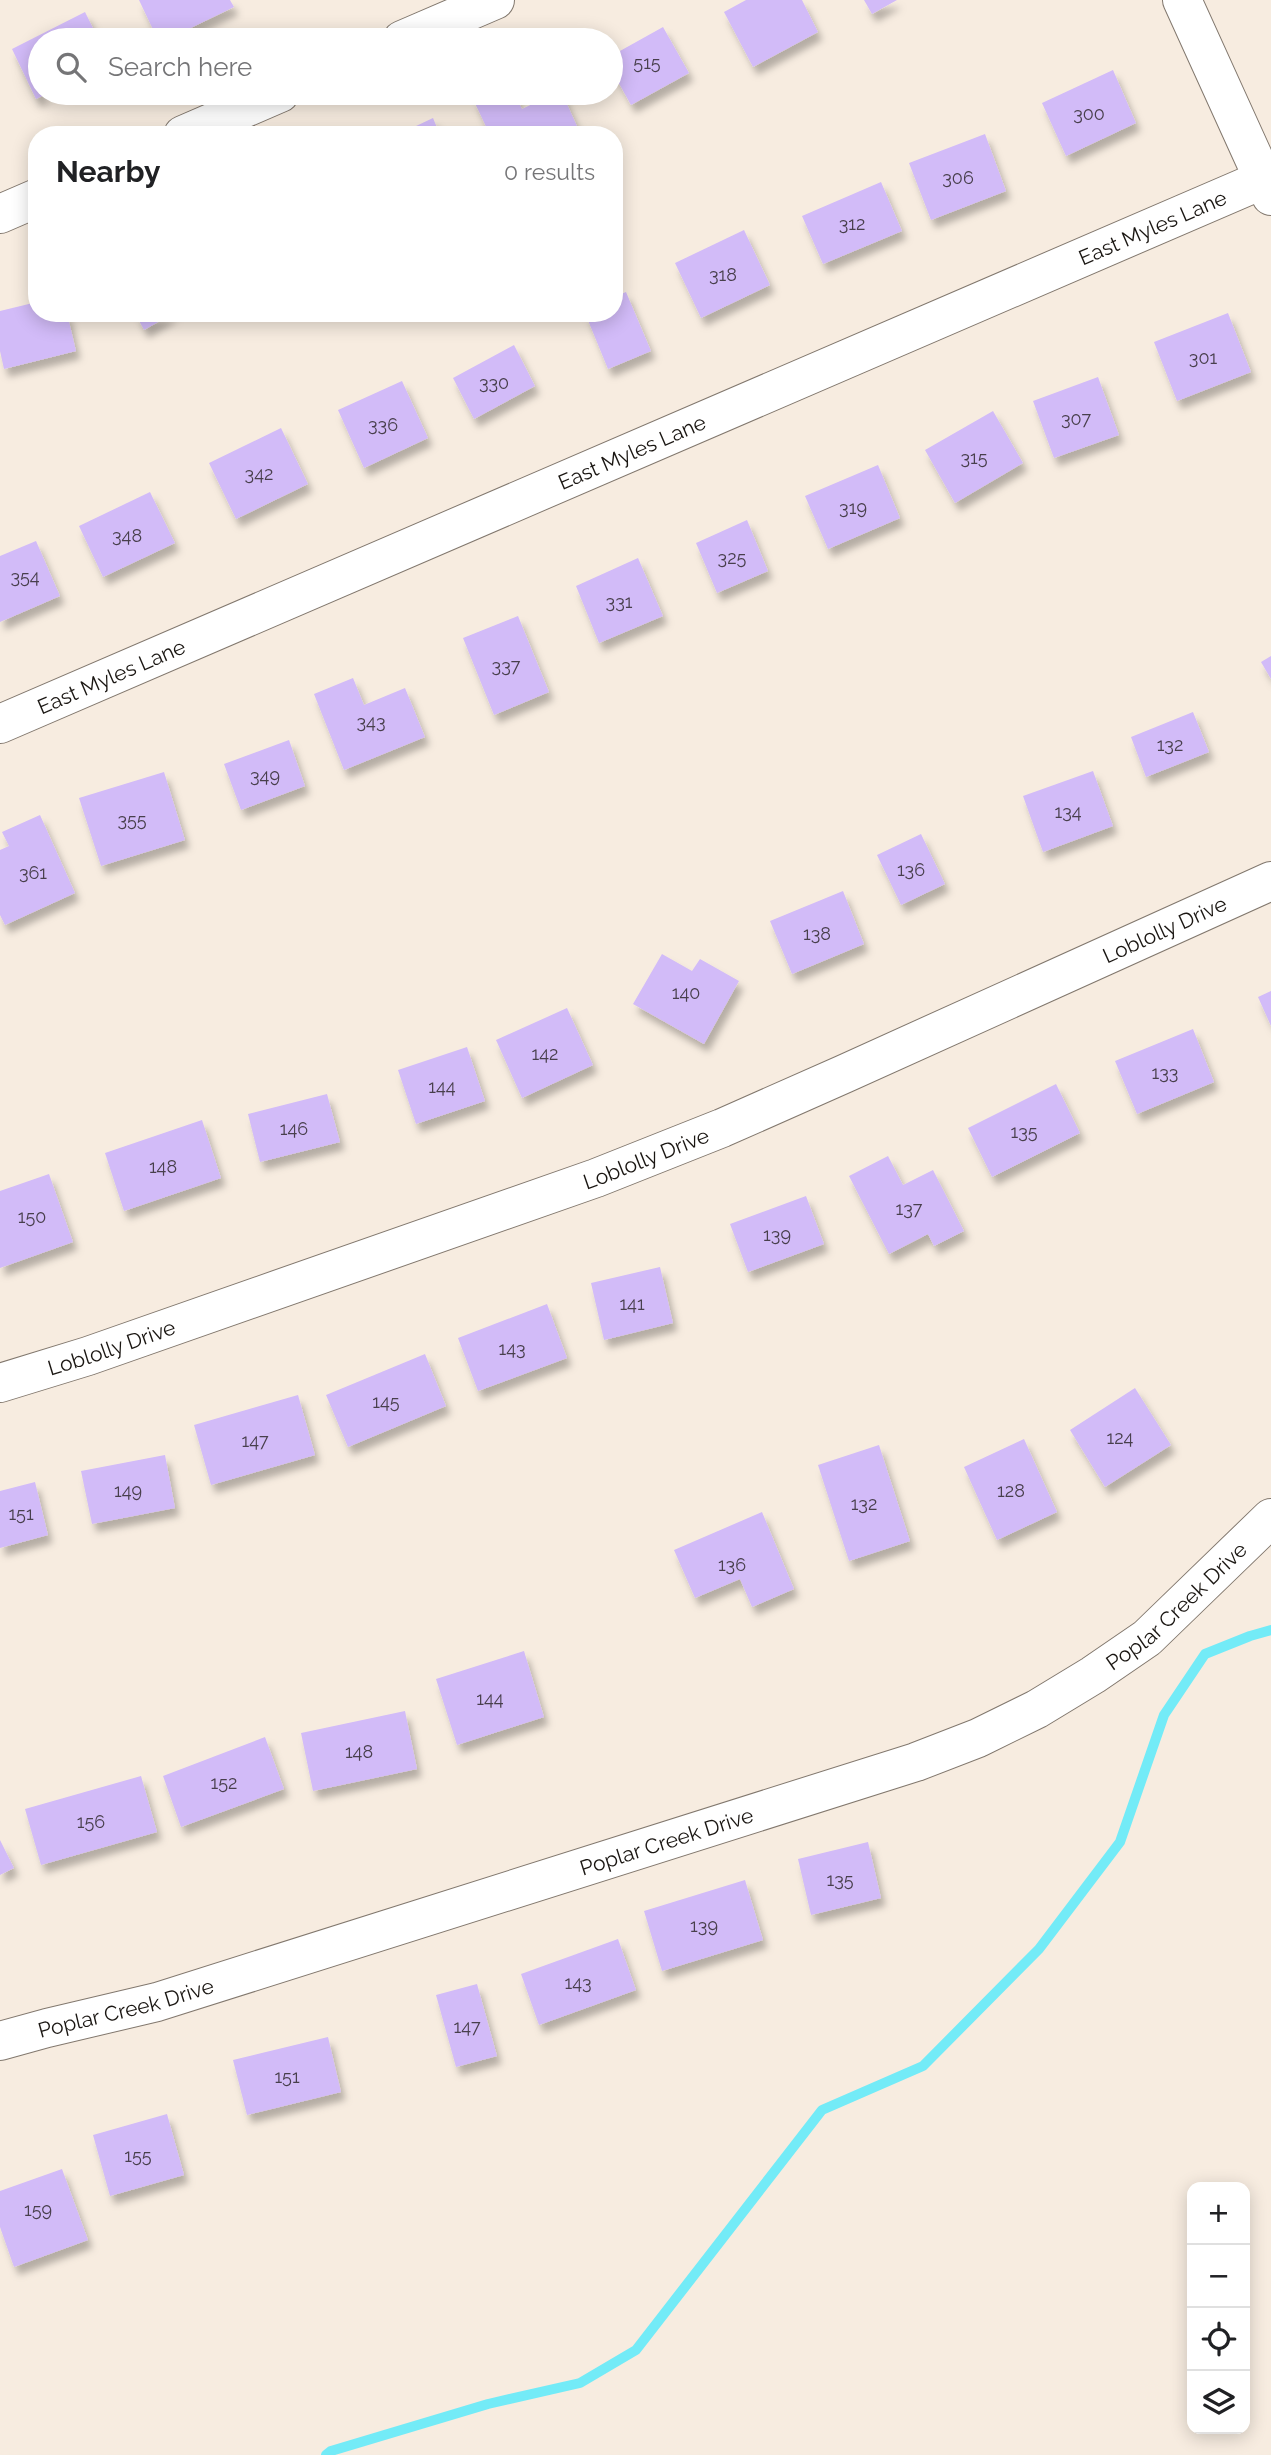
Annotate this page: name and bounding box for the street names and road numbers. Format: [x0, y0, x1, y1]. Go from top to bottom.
street label: East Myles Lane [1075, 184, 1230, 270]
street label: East Myles Lane [554, 409, 709, 494]
street label: East Myles Lane [33, 633, 189, 719]
street label: Loblolly Drive [1099, 890, 1230, 968]
street label: Loblolly Drive [580, 1122, 712, 1194]
street label: Loblolly Drive [45, 1314, 178, 1380]
street label: Poplar Creek Drive [1101, 1536, 1251, 1675]
street label: Poplar Creek Drive [577, 1802, 756, 1880]
street label: Poplar Creek Drive [35, 1972, 216, 2042]

